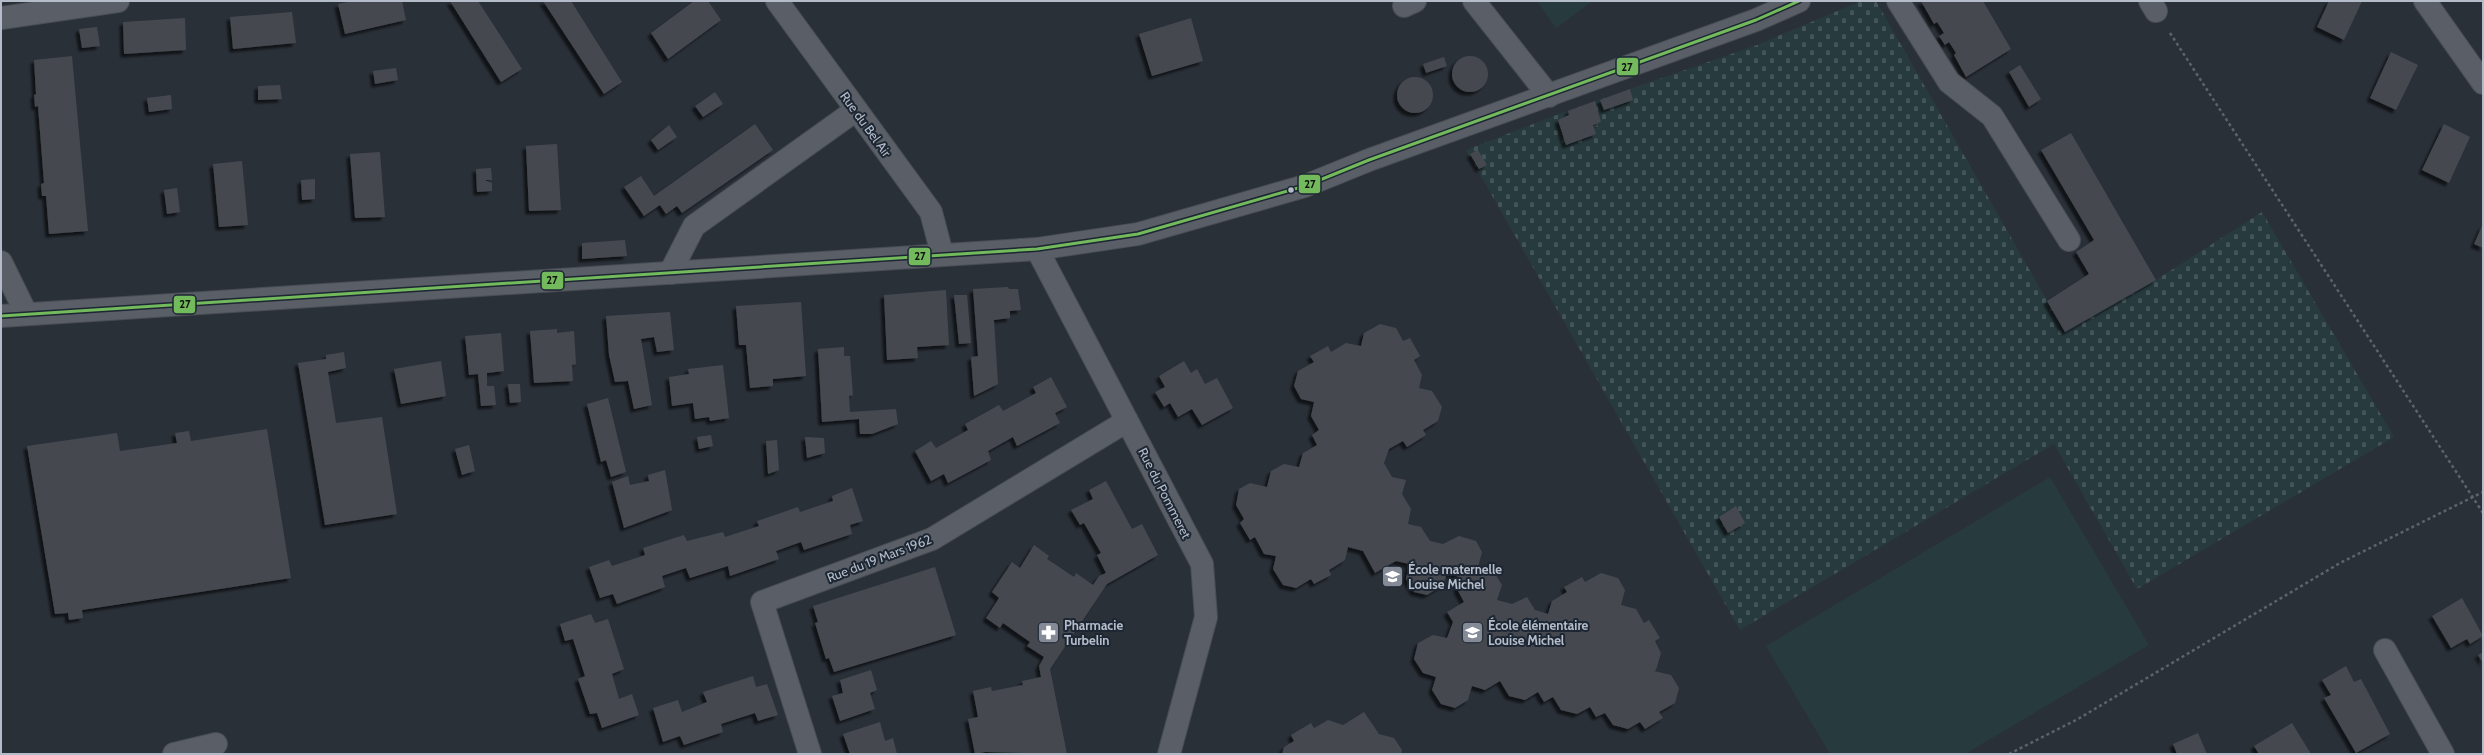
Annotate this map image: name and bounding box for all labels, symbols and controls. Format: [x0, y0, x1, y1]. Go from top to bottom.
line badge: 27 [1616, 57, 1639, 76]
text: 27 [1621, 60, 1633, 74]
street label: Rue du Bel Air [837, 88, 895, 160]
line badge: 27 [1298, 174, 1321, 194]
text: 27 [1304, 177, 1316, 191]
unlabelled marker [1286, 185, 1296, 195]
line badge: 27 [908, 247, 931, 266]
text: 27 [914, 249, 926, 263]
line badge: 27 [541, 271, 564, 290]
text: 27 [546, 273, 558, 287]
line badge: 27 [173, 295, 196, 314]
text: 27 [179, 297, 191, 311]
street label: Rue du Pommeret [1135, 445, 1195, 542]
street label: Rue du 19 Mars 1962 [825, 531, 934, 585]
place label: École maternelle Louise Michel [1408, 560, 1502, 592]
school or university icon: École maternelle Louise Michel [1379, 563, 1405, 589]
place label: École élémentaire Louise Michel [1488, 616, 1589, 648]
place label: Pharmacie Turbelin [1064, 617, 1123, 648]
pharmacy icon: Pharmacie Turbelin [1036, 619, 1062, 645]
school or university icon: École élémentaire Louise Michel [1459, 619, 1485, 645]

